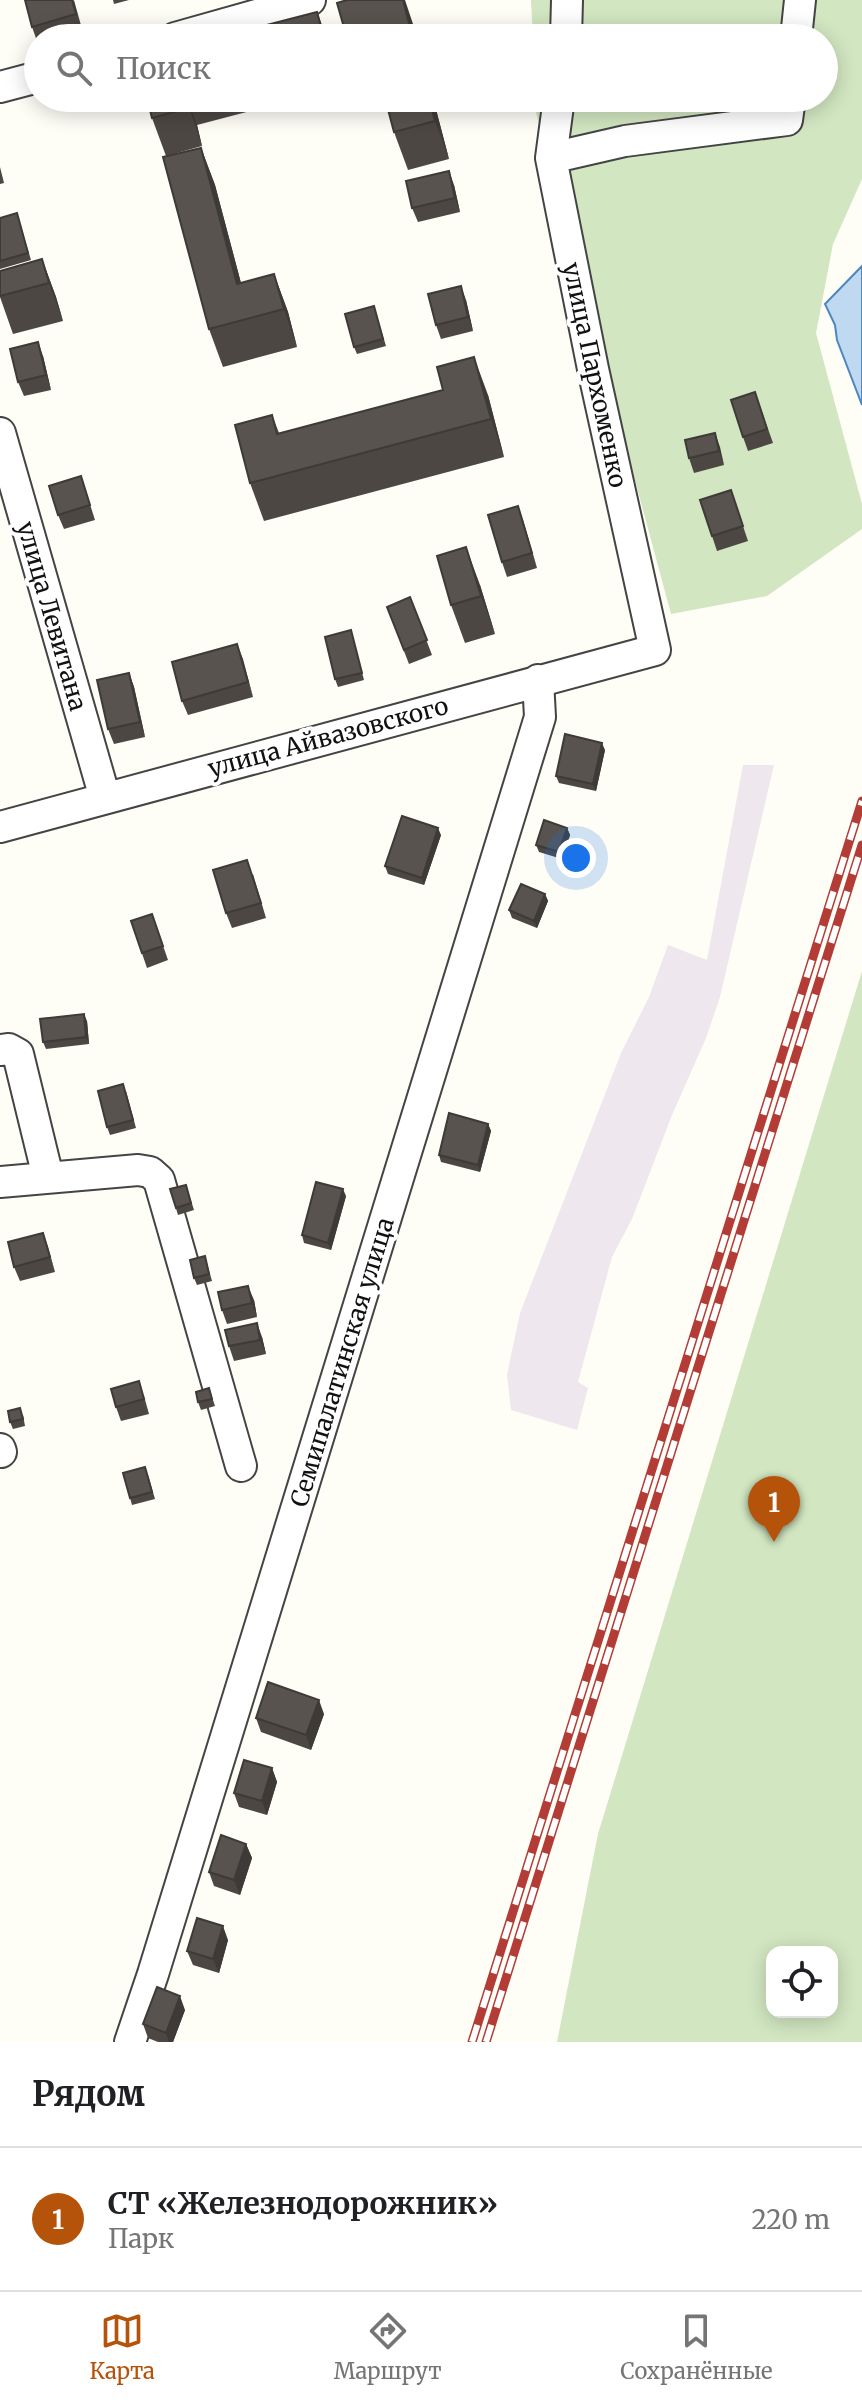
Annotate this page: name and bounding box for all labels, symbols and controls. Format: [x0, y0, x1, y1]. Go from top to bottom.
search box [24, 24, 838, 112]
icon: search [52, 46, 96, 90]
text: Поиск [116, 49, 211, 87]
street label: улица Пархоменко [556, 260, 634, 490]
street label: улица Левитана [10, 518, 94, 714]
street label: улица Айвазовского [204, 690, 452, 784]
your location [556, 838, 596, 878]
street label: Семипалатинская улица [283, 1213, 401, 1510]
pin: 1 [748, 1476, 800, 1542]
map controls [766, 1946, 838, 2018]
button: locate [766, 1946, 838, 2018]
text: Рядом [32, 2073, 145, 2115]
text: СТ «Железнодорожник» [108, 2184, 498, 2222]
text: 1 [52, 2203, 64, 2236]
text: 220 m [751, 2203, 830, 2236]
text: Парк [108, 2222, 174, 2255]
tab: Карта [89, 2309, 155, 2385]
tab: Маршрут [334, 2309, 442, 2385]
tab: Сохранённые [620, 2309, 773, 2385]

